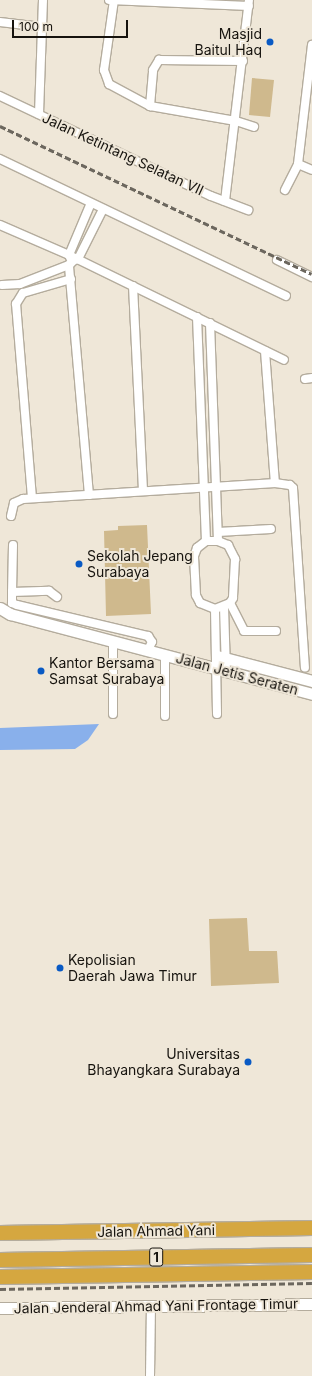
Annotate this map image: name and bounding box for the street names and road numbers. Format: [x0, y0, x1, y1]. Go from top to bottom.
street label: Jalan Ketintang Selatan VII [40, 109, 206, 199]
street label: Jalan Jetis Seraten [174, 650, 300, 698]
street label: Jalan Ahmad Yani [97, 1222, 215, 1240]
road number: 1 [149, 1246, 163, 1268]
street label: Jalan Jenderal Ahmad Yani Frontage Timur [14, 1295, 298, 1317]

